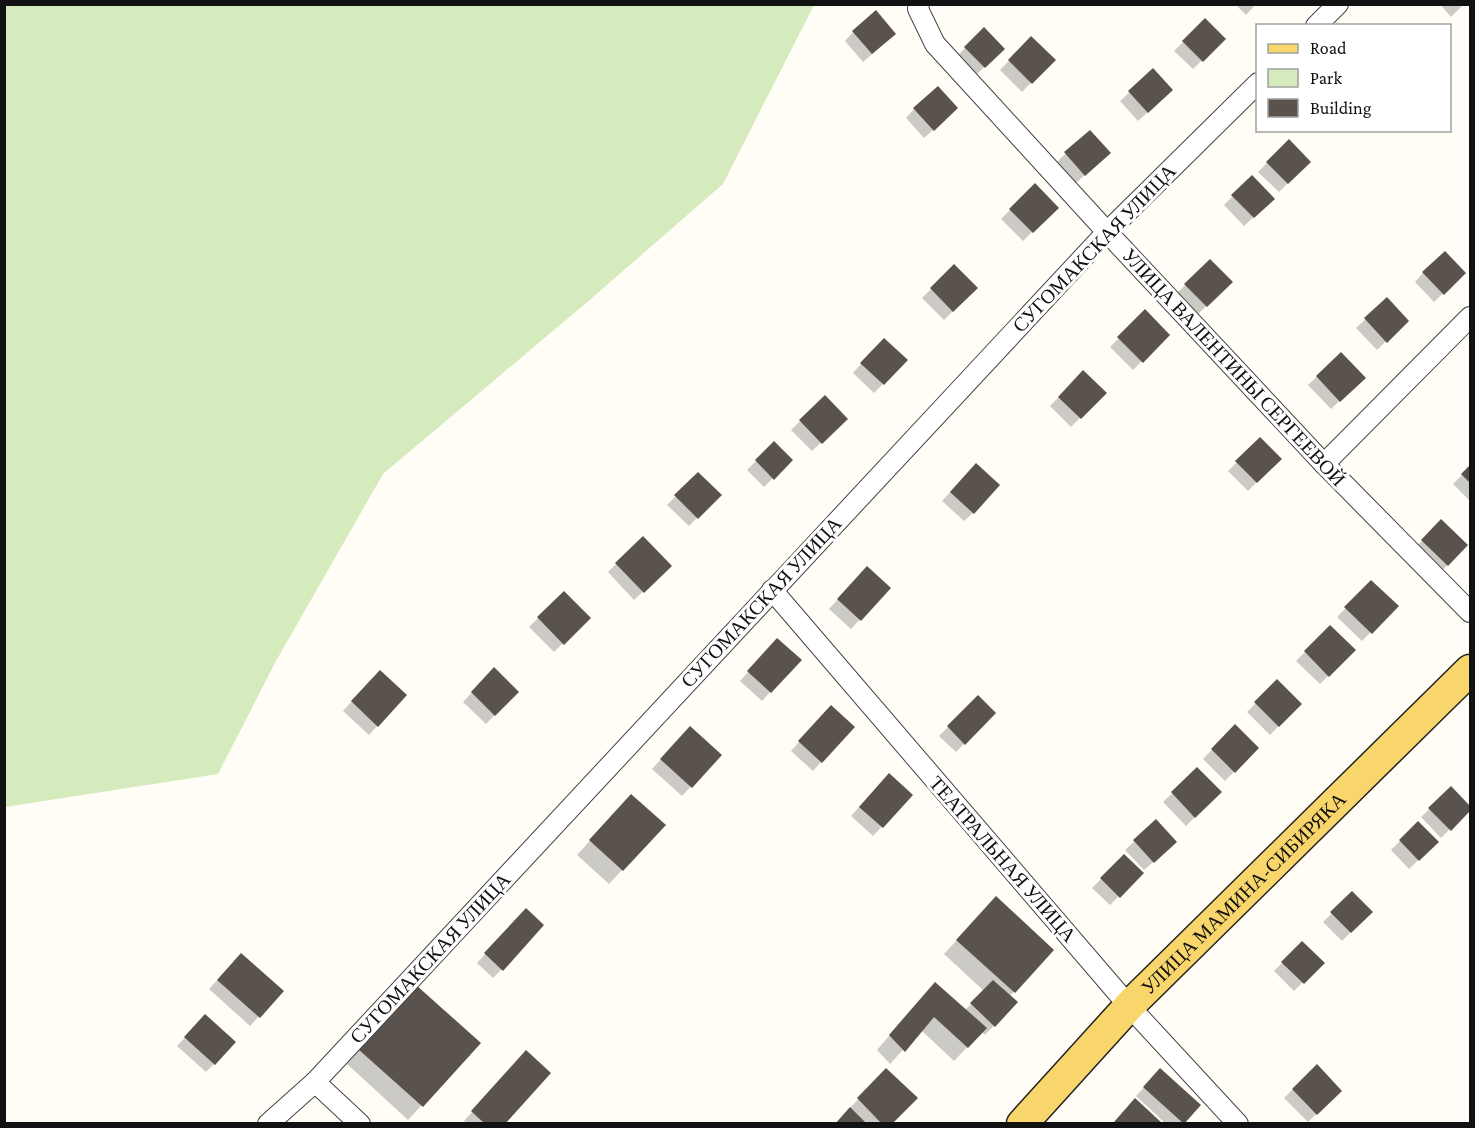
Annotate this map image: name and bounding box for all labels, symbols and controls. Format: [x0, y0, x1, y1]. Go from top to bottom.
legend [1256, 24, 1451, 132]
text: Road [1310, 38, 1347, 58]
text: Park [1310, 68, 1342, 88]
text: Building [1310, 98, 1372, 118]
street label: СУГОМАКСКАЯ УЛИЦА [1008, 159, 1181, 337]
street label: УЛИЦА ВАЛЕНТИНЫ СЕРГЕЕВОЙ [1117, 244, 1350, 491]
street label: СУГОМАКСКАЯ УЛИЦА [676, 512, 847, 692]
street label: ТЕАТРАЛЬНАЯ УЛИЦА [924, 772, 1081, 947]
street label: УЛИЦА МАМИНА-СИБИРЯКА [1137, 787, 1351, 999]
street label: СУГОМАКСКАЯ УЛИЦА [345, 868, 516, 1048]

